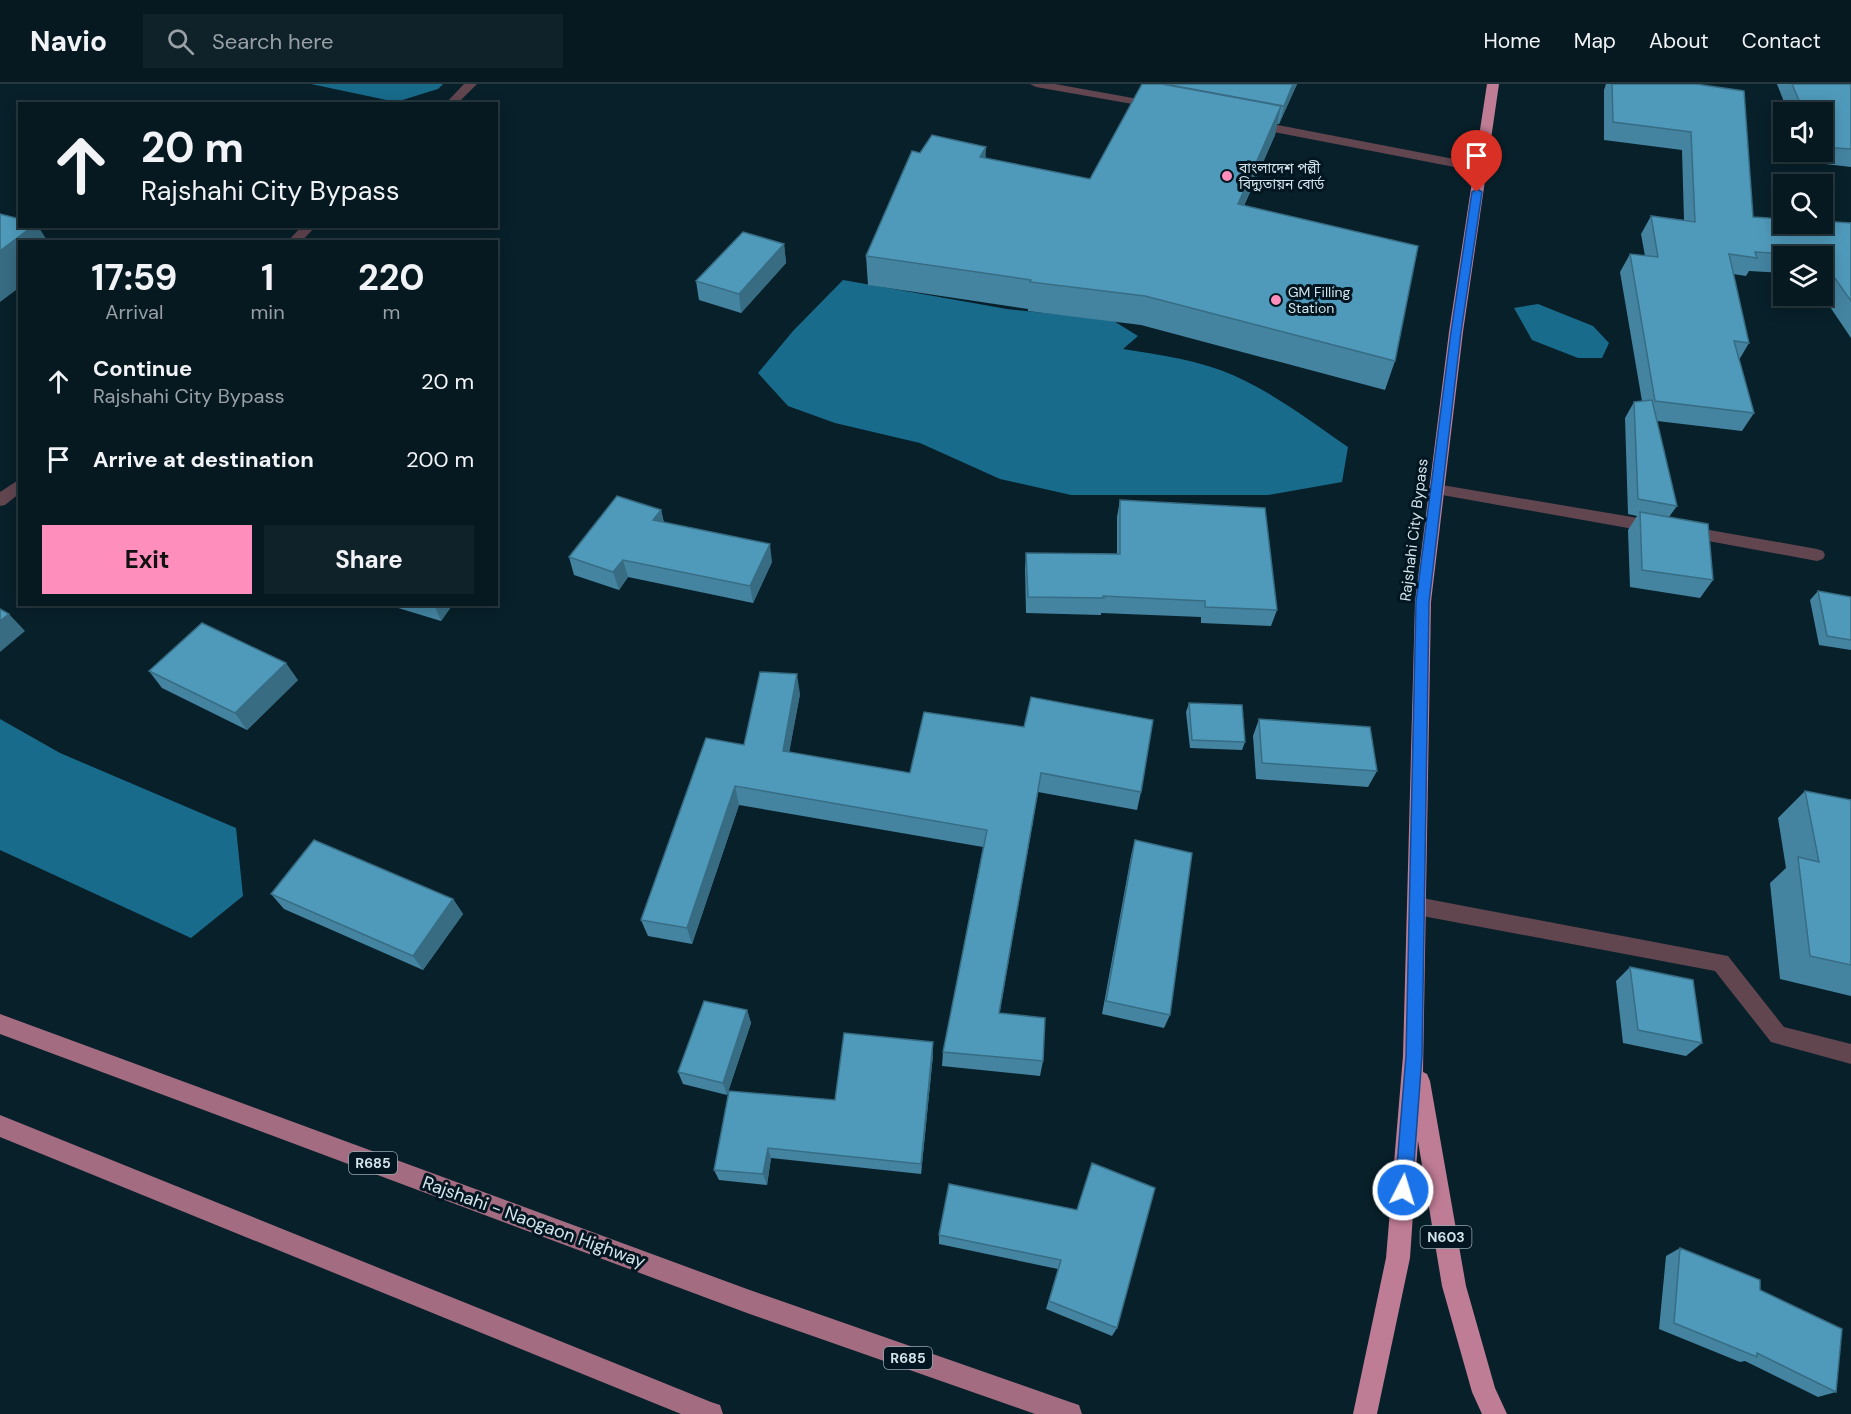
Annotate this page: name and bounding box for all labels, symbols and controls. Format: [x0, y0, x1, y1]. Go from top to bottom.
search box [143, 14, 563, 68]
text: Navio [30, 23, 107, 60]
icon: search [164, 25, 197, 58]
text: Search here [212, 27, 333, 56]
text: Home [1483, 27, 1541, 55]
text: Map [1574, 27, 1616, 55]
text: About [1649, 27, 1709, 55]
text: Contact [1742, 27, 1821, 55]
map controls [1773, 102, 1833, 306]
button: sound [1773, 102, 1833, 162]
text: 20 m [141, 120, 244, 175]
icon: ahead [42, 126, 120, 204]
pin [1451, 130, 1502, 192]
icon: arrive [1460, 139, 1493, 172]
place label: বাংলাদেশ পল্লী বিদ্যুতায়ন বোর্ড [1238, 159, 1325, 193]
marker: বাংলাদেশ পল্লী বিদ্যুতায়ন বোর্ড [1220, 169, 1234, 183]
text: Rajshahi City Bypass [141, 173, 399, 208]
button: search [1773, 174, 1833, 234]
button: layers [1773, 246, 1833, 306]
text: 17:59 [91, 254, 177, 301]
text: 1 [261, 254, 274, 301]
text: 220 [358, 254, 425, 301]
place label: GM Filling Station [1288, 283, 1351, 317]
marker: GM Filling Station [1269, 293, 1283, 307]
text: Arrival [105, 299, 163, 325]
text: min [251, 299, 285, 325]
text: m [382, 299, 400, 325]
text: Continue [93, 354, 192, 383]
icon: ahead [42, 365, 75, 398]
text: 20 m [421, 367, 474, 396]
text: Rajshahi City Bypass [93, 383, 284, 409]
icon: arrive [42, 443, 75, 476]
text: Arrive at destination [93, 445, 314, 474]
text: 200 m [406, 445, 474, 474]
street label: Rajshahi City Bypass [1395, 458, 1433, 602]
button: Exit [42, 525, 252, 594]
button: Share [264, 525, 474, 594]
road number: R685 [349, 1152, 397, 1174]
position arrow [1371, 1158, 1435, 1222]
street label: Rajshahi - Naogaon Highway [419, 1170, 649, 1274]
road number: N603 [1420, 1226, 1472, 1248]
road number: R685 [884, 1347, 932, 1369]

